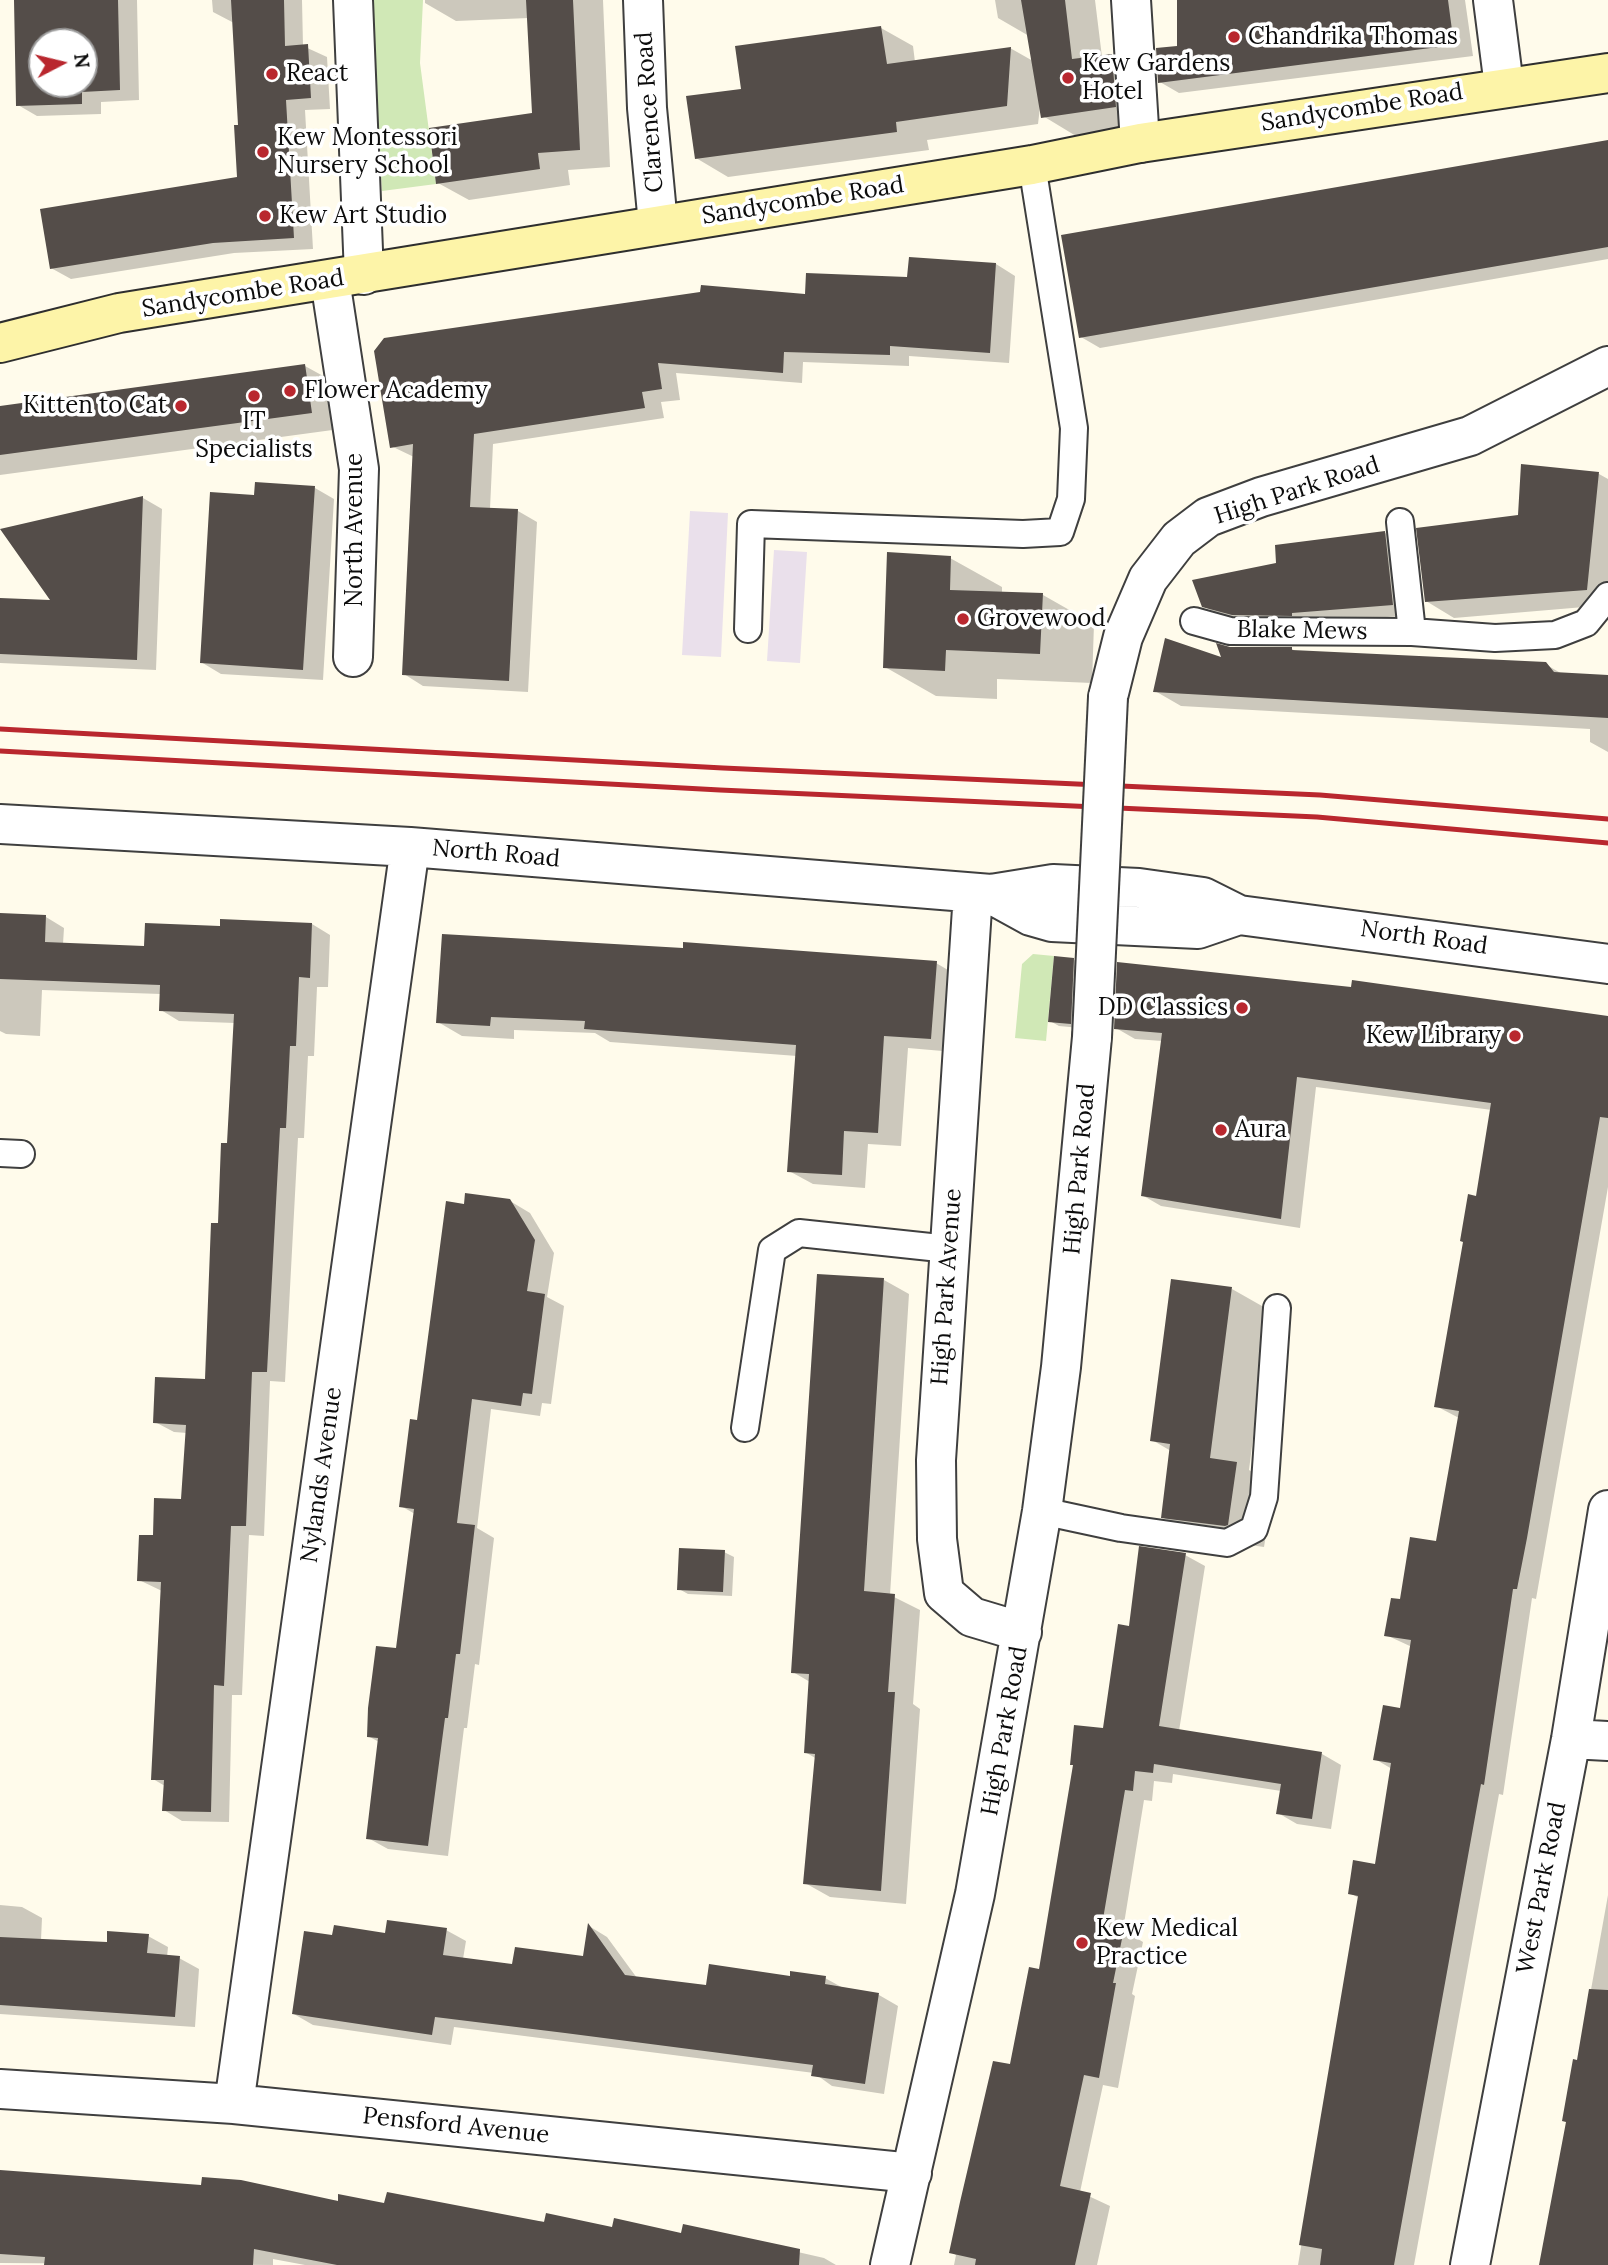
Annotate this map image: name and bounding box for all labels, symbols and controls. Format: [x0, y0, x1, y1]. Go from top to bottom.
place label: Chandrika Thomas [1248, 23, 1458, 51]
north arrow [28, 28, 98, 98]
marker: Chandrika Thomas [1226, 29, 1242, 45]
street label: Clarence Road [630, 31, 670, 193]
place label: Kew Gardens Hotel [1082, 50, 1230, 106]
text: N [69, 52, 95, 69]
place label: React [286, 60, 348, 88]
marker: React [264, 66, 280, 82]
marker: Kew Gardens Hotel [1060, 70, 1076, 86]
street label: Sandycombe Road [1259, 78, 1465, 138]
place label: Kew Montessori Nursery School [277, 124, 457, 180]
marker: Kew Montessori Nursery School [255, 144, 271, 160]
street label: Sandycombe Road [700, 171, 906, 231]
place label: Kew Art Studio [279, 202, 447, 230]
marker: Kew Art Studio [257, 208, 273, 224]
street label: Sandycombe Road [140, 264, 346, 324]
place label: Flower Academy [304, 377, 488, 405]
marker: Flower Academy [282, 383, 298, 399]
marker: IT Specialists [246, 388, 262, 404]
place label: Kitten to Cat [23, 392, 167, 420]
marker: Kitten to Cat [173, 398, 189, 414]
place label: IT Specialists [195, 408, 313, 464]
street label: High Park Road [1211, 451, 1383, 531]
street label: North Avenue [341, 453, 369, 607]
place label: Grovewood [977, 605, 1106, 633]
marker: Grovewood [955, 611, 971, 627]
street label: Blake Mews [1236, 615, 1368, 647]
street label: North Road [431, 834, 561, 874]
street label: North Road [1358, 915, 1490, 961]
place label: DD Classics [1098, 994, 1228, 1022]
marker: DD Classics [1234, 1000, 1250, 1016]
place label: Kew Library [1366, 1022, 1501, 1050]
marker: Kew Library [1507, 1028, 1523, 1044]
street label: High Park Road [1058, 1082, 1102, 1256]
place label: Aura [1235, 1116, 1287, 1144]
marker: Aura [1213, 1122, 1229, 1138]
street label: High Park Avenue [926, 1187, 968, 1387]
street label: Nylands Avenue [295, 1385, 349, 1565]
street label: High Park Road [976, 1644, 1034, 1818]
street label: West Park Road [1511, 1800, 1573, 1976]
place label: Kew Medical Practice [1096, 1915, 1238, 1971]
marker: Kew Medical Practice [1074, 1935, 1090, 1951]
street label: Pensford Avenue [361, 2102, 551, 2150]

